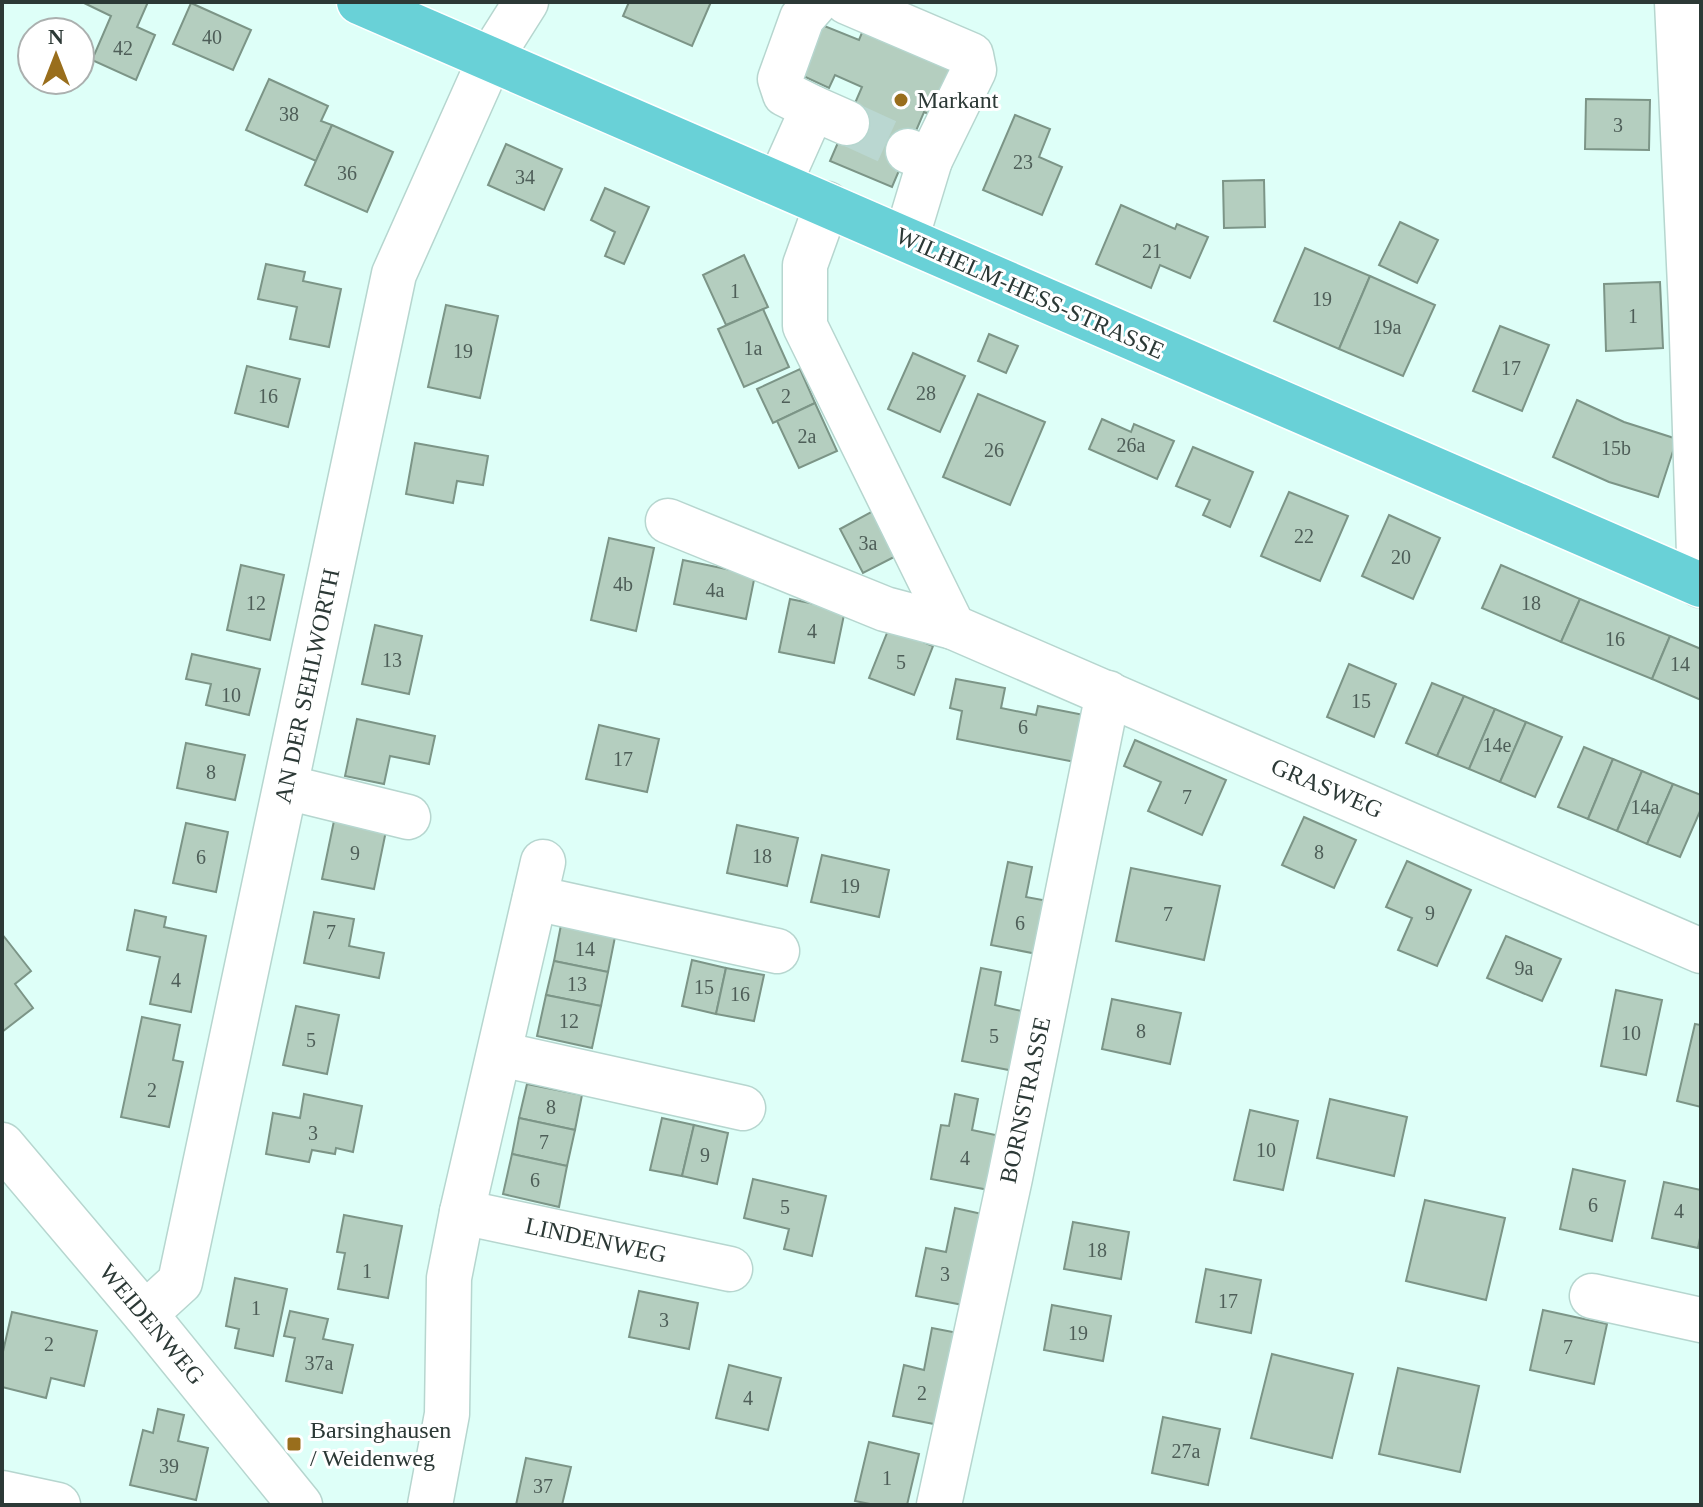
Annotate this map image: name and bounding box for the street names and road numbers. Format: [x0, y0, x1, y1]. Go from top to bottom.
street label: WILHELM-HESS-STRASSE [892, 222, 1168, 364]
street label: AN DER SEHLWORTH [269, 566, 345, 806]
street label: GRASWEG [1267, 753, 1387, 823]
street label: BORNSTRASSE [995, 1014, 1055, 1186]
street label: LINDENWEG [523, 1212, 669, 1268]
street label: WEIDENWEG [94, 1258, 210, 1390]

